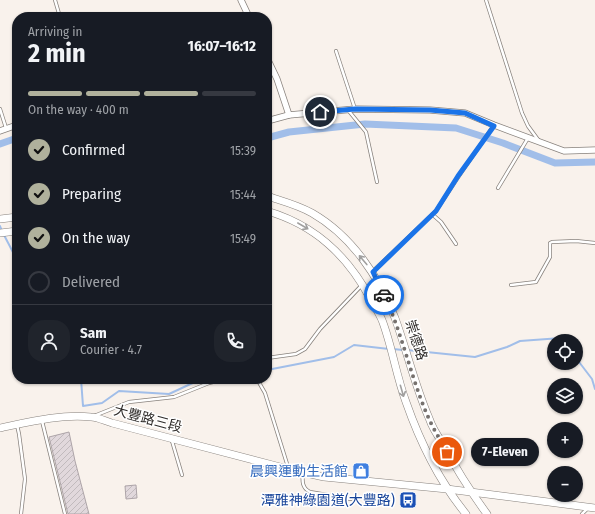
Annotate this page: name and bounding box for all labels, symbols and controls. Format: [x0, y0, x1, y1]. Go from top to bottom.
text: Arriving in [28, 24, 82, 39]
text: 16:07–16:12 [188, 37, 256, 55]
text: 2 min [28, 38, 86, 69]
pin [303, 95, 337, 129]
icon: home [309, 101, 331, 123]
text: On the way · 400 m [28, 102, 129, 117]
icon: check [28, 139, 50, 161]
text: Confirmed [62, 141, 125, 159]
text: 15:39 [230, 143, 256, 158]
icon: check [28, 183, 50, 205]
text: Preparing [62, 185, 121, 203]
text: 15:44 [230, 187, 256, 202]
one-way arrow [297, 222, 309, 230]
icon: check [28, 227, 50, 249]
text: On the way [62, 229, 130, 247]
text: 15:49 [230, 231, 256, 246]
one-way arrow [359, 255, 368, 266]
text: Delivered [62, 273, 120, 291]
courier [364, 275, 404, 315]
icon: car [373, 284, 395, 306]
street label: 崇德路 [401, 317, 431, 363]
button: person [28, 320, 70, 362]
button: phone [214, 320, 256, 362]
text: Sam [80, 324, 107, 342]
map controls [547, 334, 583, 502]
button: locate [547, 334, 583, 370]
text: Courier · 4.7 [80, 342, 142, 357]
button: layers [547, 378, 583, 414]
one-way arrow [399, 384, 406, 397]
street label: 大豐路三段 [112, 402, 184, 436]
button: + [547, 422, 583, 458]
pin [430, 435, 464, 469]
callout: 7-Eleven [471, 438, 539, 466]
icon: bag [436, 441, 458, 463]
text: 7-Eleven [482, 444, 528, 459]
shop icon: 晨興運動生活館 [351, 461, 371, 481]
place label: 晨興運動生活館 [250, 463, 348, 480]
button: − [547, 466, 583, 502]
bus stop icon: 潭雅神綠園道(大豐路) [398, 490, 418, 510]
place label: 潭雅神綠園道(大豐路) [261, 492, 395, 509]

